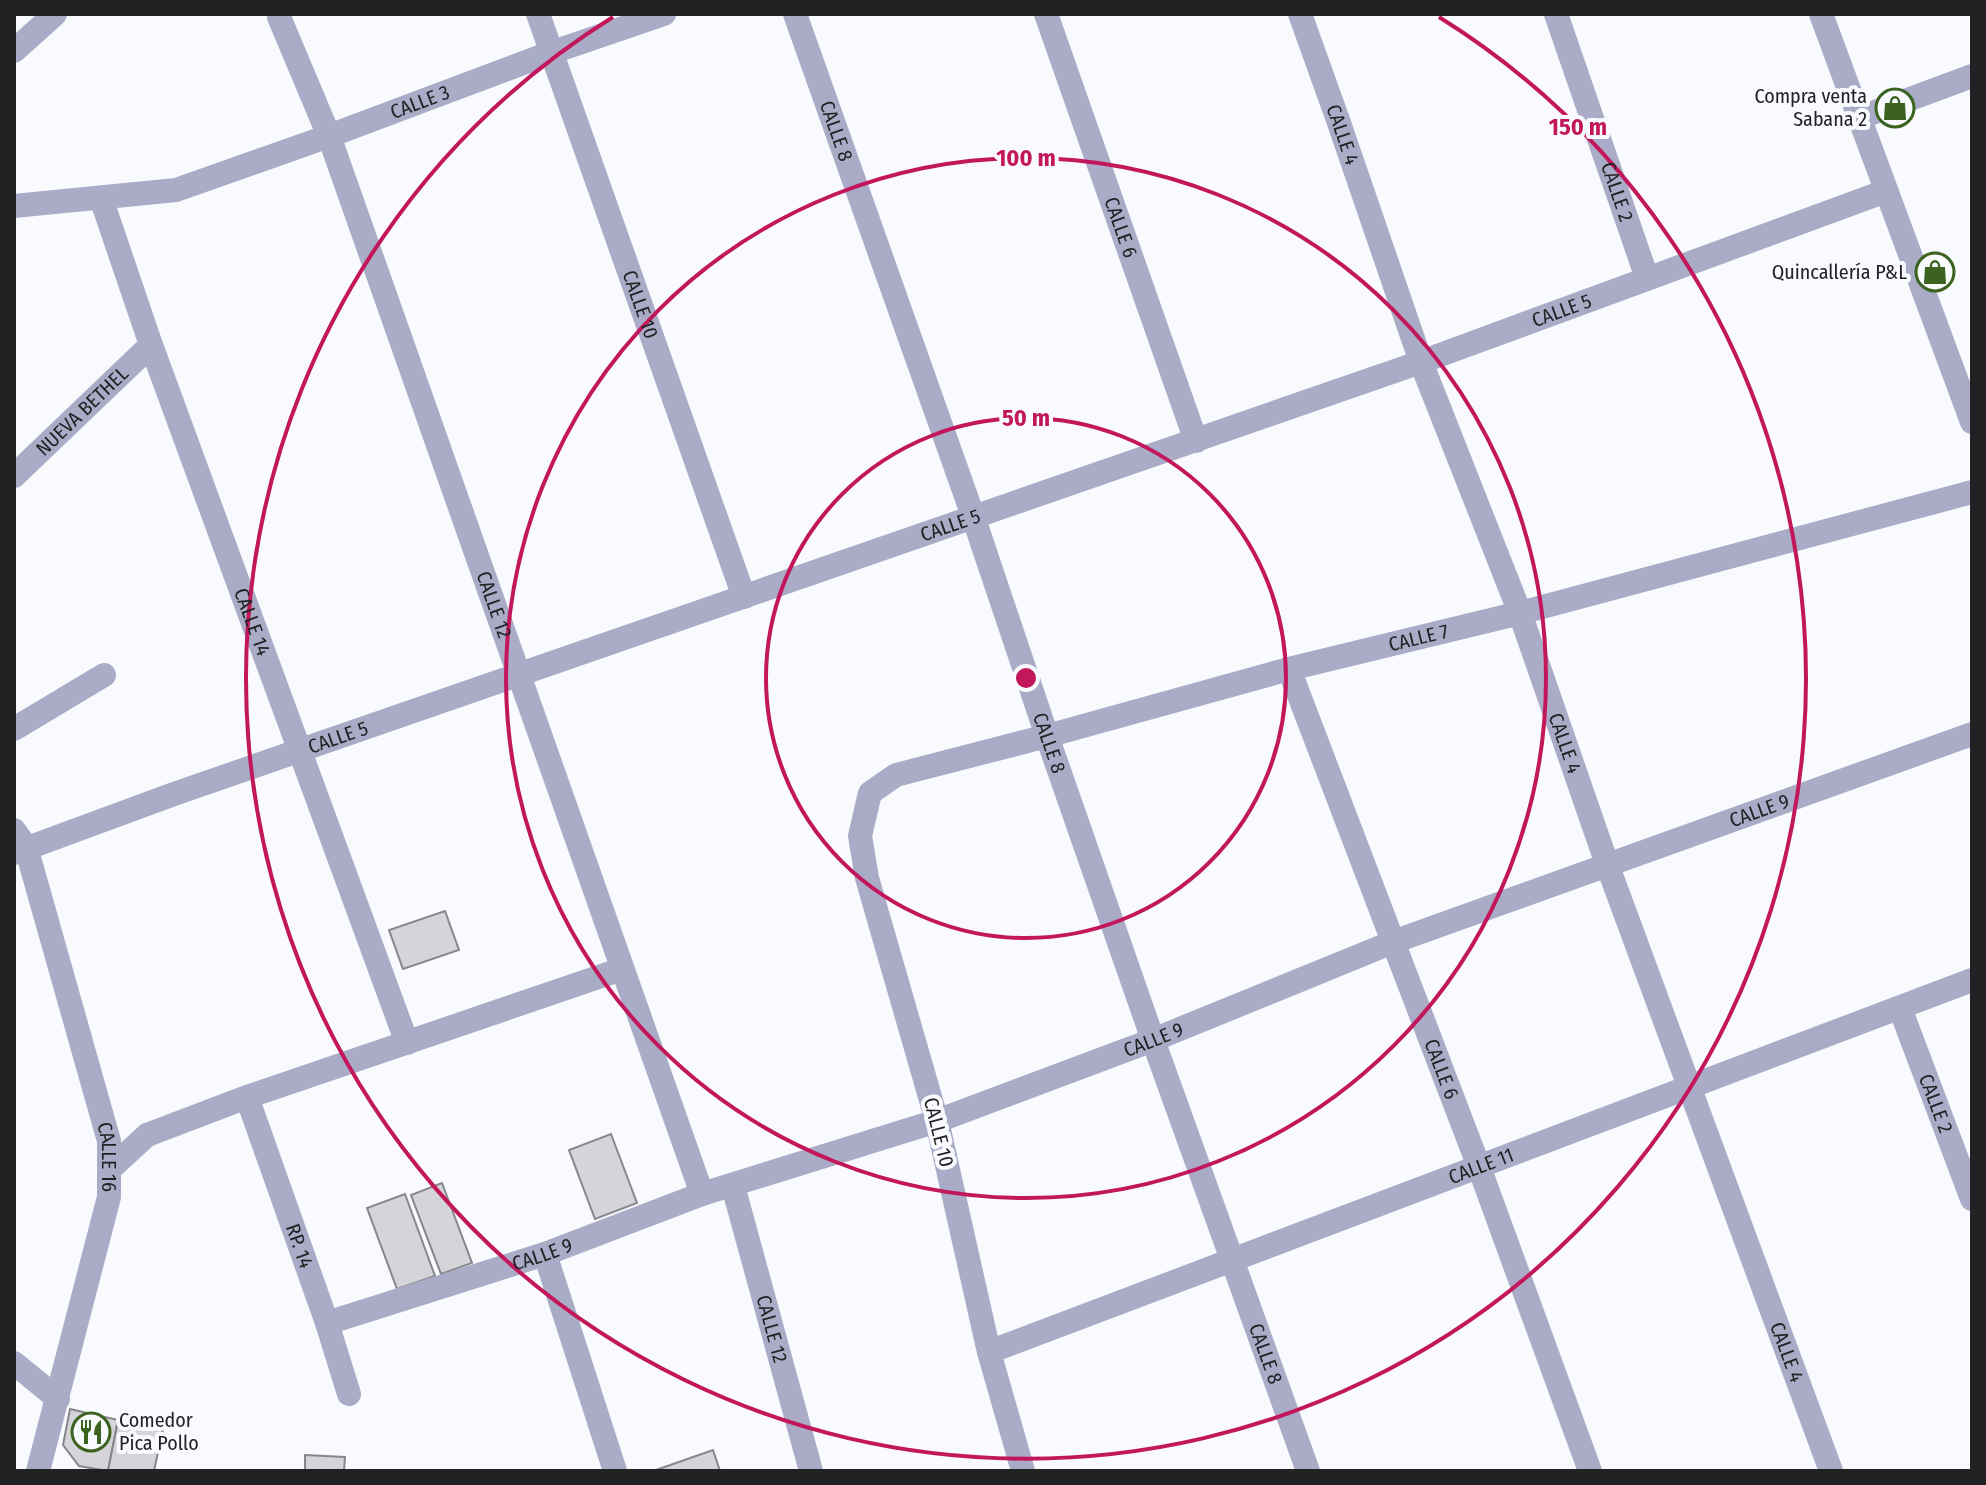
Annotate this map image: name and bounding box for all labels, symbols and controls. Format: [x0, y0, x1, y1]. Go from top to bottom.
street label: CALLE 3 [387, 80, 453, 124]
place label: Compra venta Sabana 2 [1754, 84, 1867, 131]
shop icon: Compra venta Sabana 2 [1874, 87, 1916, 129]
street label: CALLE 8 [815, 97, 858, 164]
street label: CALLE 4 [1321, 101, 1365, 168]
text: 150 m [1549, 113, 1607, 141]
text: 100 m [996, 144, 1056, 172]
street label: CALLE 2 [1596, 159, 1639, 225]
street label: CALLE 6 [1099, 194, 1143, 261]
shop icon: Quincallería P&L [1914, 251, 1956, 293]
place label: Quincallería P&L [1772, 260, 1907, 284]
street label: CALLE 10 [618, 267, 664, 342]
street label: CALLE 5 [1528, 288, 1595, 332]
street label: NUEVA BETHEL [31, 361, 133, 461]
text: 50 m [1002, 404, 1050, 432]
street label: CALLE 5 [917, 504, 983, 547]
street label: CALLE 12 [471, 568, 517, 641]
street label: CALLE 14 [229, 585, 276, 659]
street label: CALLE 7 [1386, 619, 1451, 656]
centre of rings [1012, 664, 1040, 692]
street label: CALLE 8 [1028, 709, 1071, 776]
street label: CALLE 4 [1544, 710, 1587, 777]
street label: CALLE 5 [305, 716, 371, 759]
street label: CALLE 9 [1726, 789, 1793, 832]
street label: CALLE 9 [1120, 1017, 1187, 1062]
street label: CALLE 6 [1419, 1035, 1464, 1102]
street label: CALLE 2 [1914, 1070, 1958, 1137]
street label: CALLE 10 [919, 1095, 959, 1169]
street label: CALLE 16 [92, 1119, 121, 1192]
street label: CALLE 11 [1445, 1143, 1517, 1189]
street label: RP. 14 [281, 1221, 319, 1272]
street label: CALLE 9 [509, 1233, 576, 1276]
street label: CALLE 12 [751, 1292, 793, 1365]
street label: CALLE 4 [1765, 1319, 1809, 1386]
street label: CALLE 8 [1244, 1320, 1288, 1387]
place label: Comedor Pica Pollo [119, 1408, 199, 1455]
restaurant icon: Comedor Pica Pollo [70, 1411, 112, 1453]

